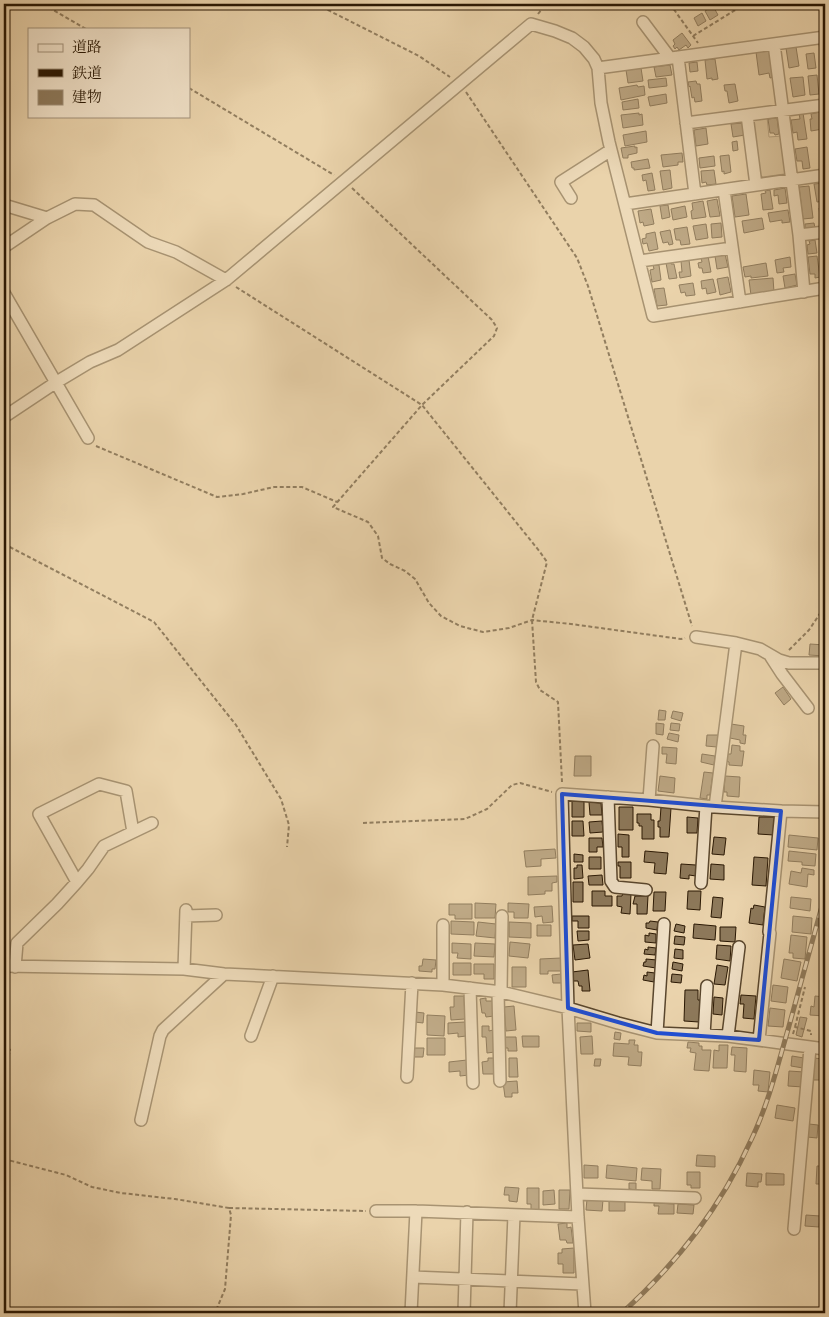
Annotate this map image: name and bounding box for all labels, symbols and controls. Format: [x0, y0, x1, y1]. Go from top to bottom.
legend [28, 28, 190, 118]
text: 道路 [72, 37, 102, 57]
text: 鉄道 [72, 63, 102, 83]
text: 建物 [72, 87, 102, 107]

